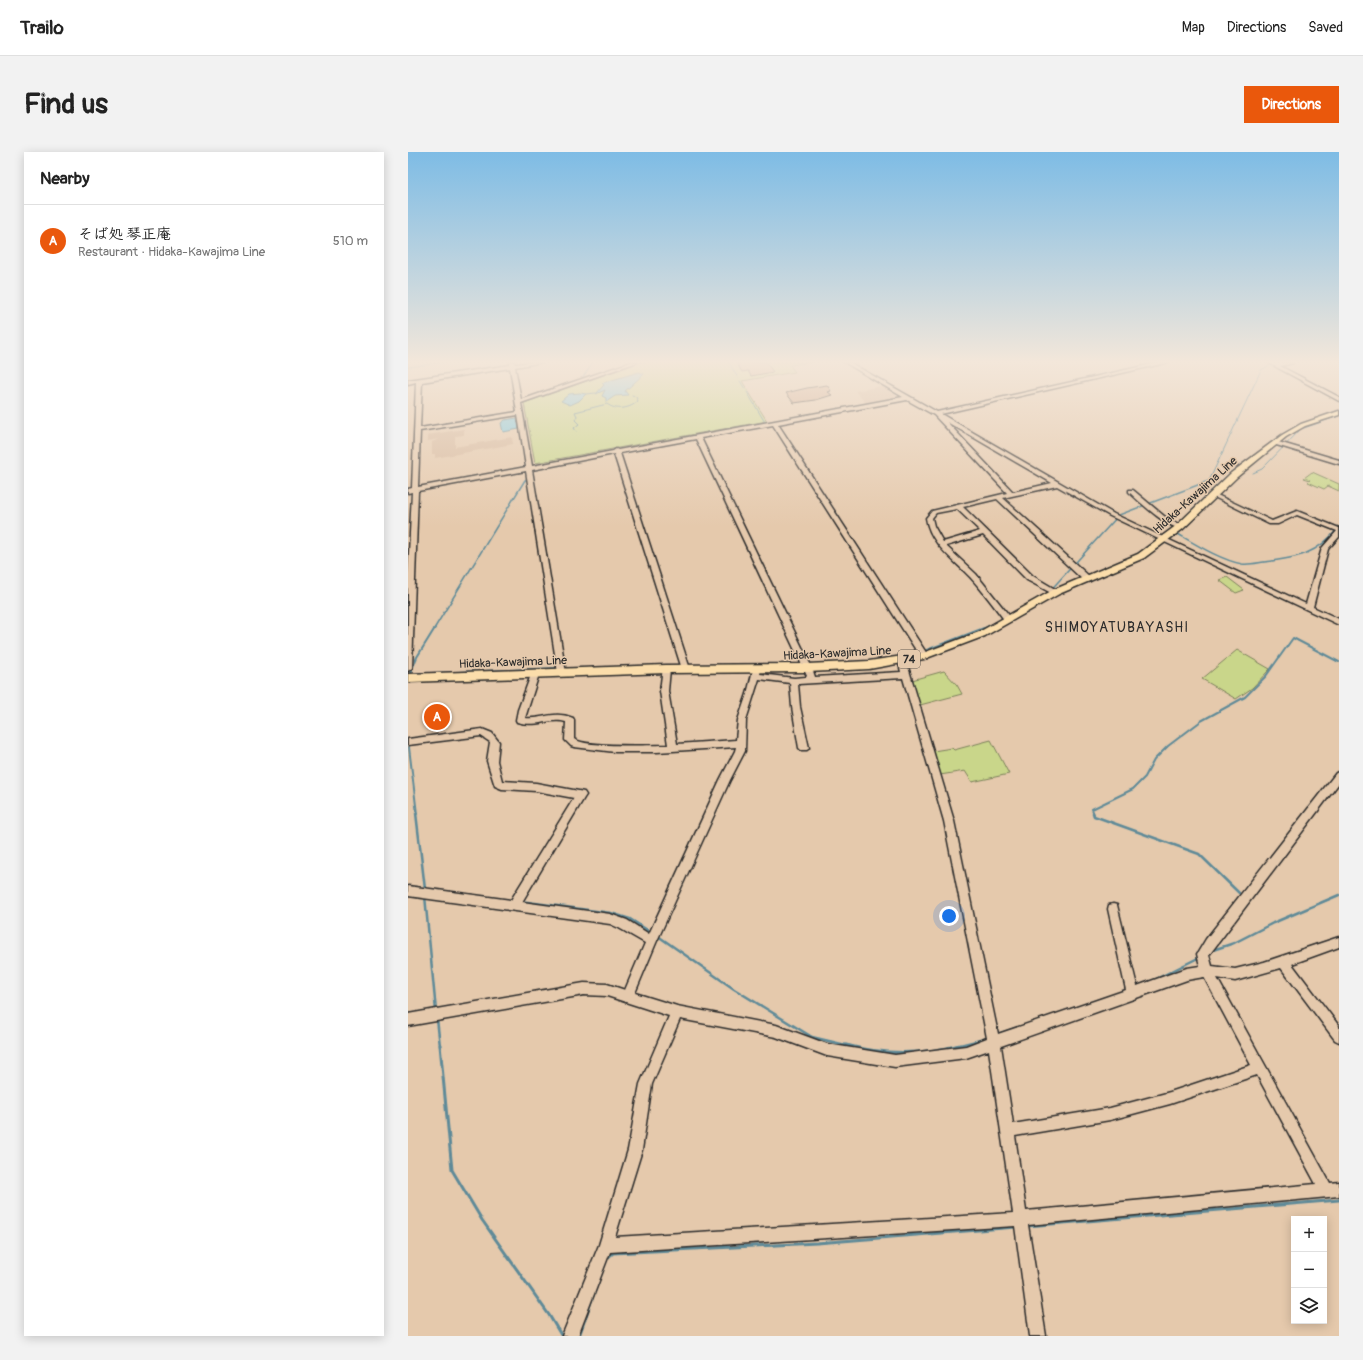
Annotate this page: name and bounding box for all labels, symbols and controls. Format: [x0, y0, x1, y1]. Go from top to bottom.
text: Trailo [20, 16, 64, 40]
text: Map [1182, 19, 1205, 36]
text: Directions [1227, 19, 1286, 36]
text: Saved [1308, 19, 1343, 36]
button: Directions [1244, 86, 1339, 123]
text: Find us [24, 87, 108, 122]
text: Nearby [40, 168, 89, 189]
text: そば処 琴正庵 [78, 225, 171, 244]
text: A [49, 233, 57, 249]
text: 510 m [333, 233, 368, 249]
text: Restaurant · Hidaka-Kawajima Line [78, 244, 265, 260]
street label: Hidaka-Kawajima Line [1150, 454, 1241, 537]
district label: SHIMOYATUBAYASHI [1045, 619, 1189, 636]
street label: Hidaka-Kawajima Line [783, 643, 892, 664]
road number: 74 [898, 650, 920, 668]
street label: Hidaka-Kawajima Line [459, 653, 567, 672]
pin: A [424, 702, 450, 732]
your location [939, 906, 959, 926]
map controls [1291, 1216, 1327, 1324]
button: + [1291, 1216, 1327, 1252]
button: − [1291, 1252, 1327, 1288]
button: layers [1291, 1288, 1327, 1324]

